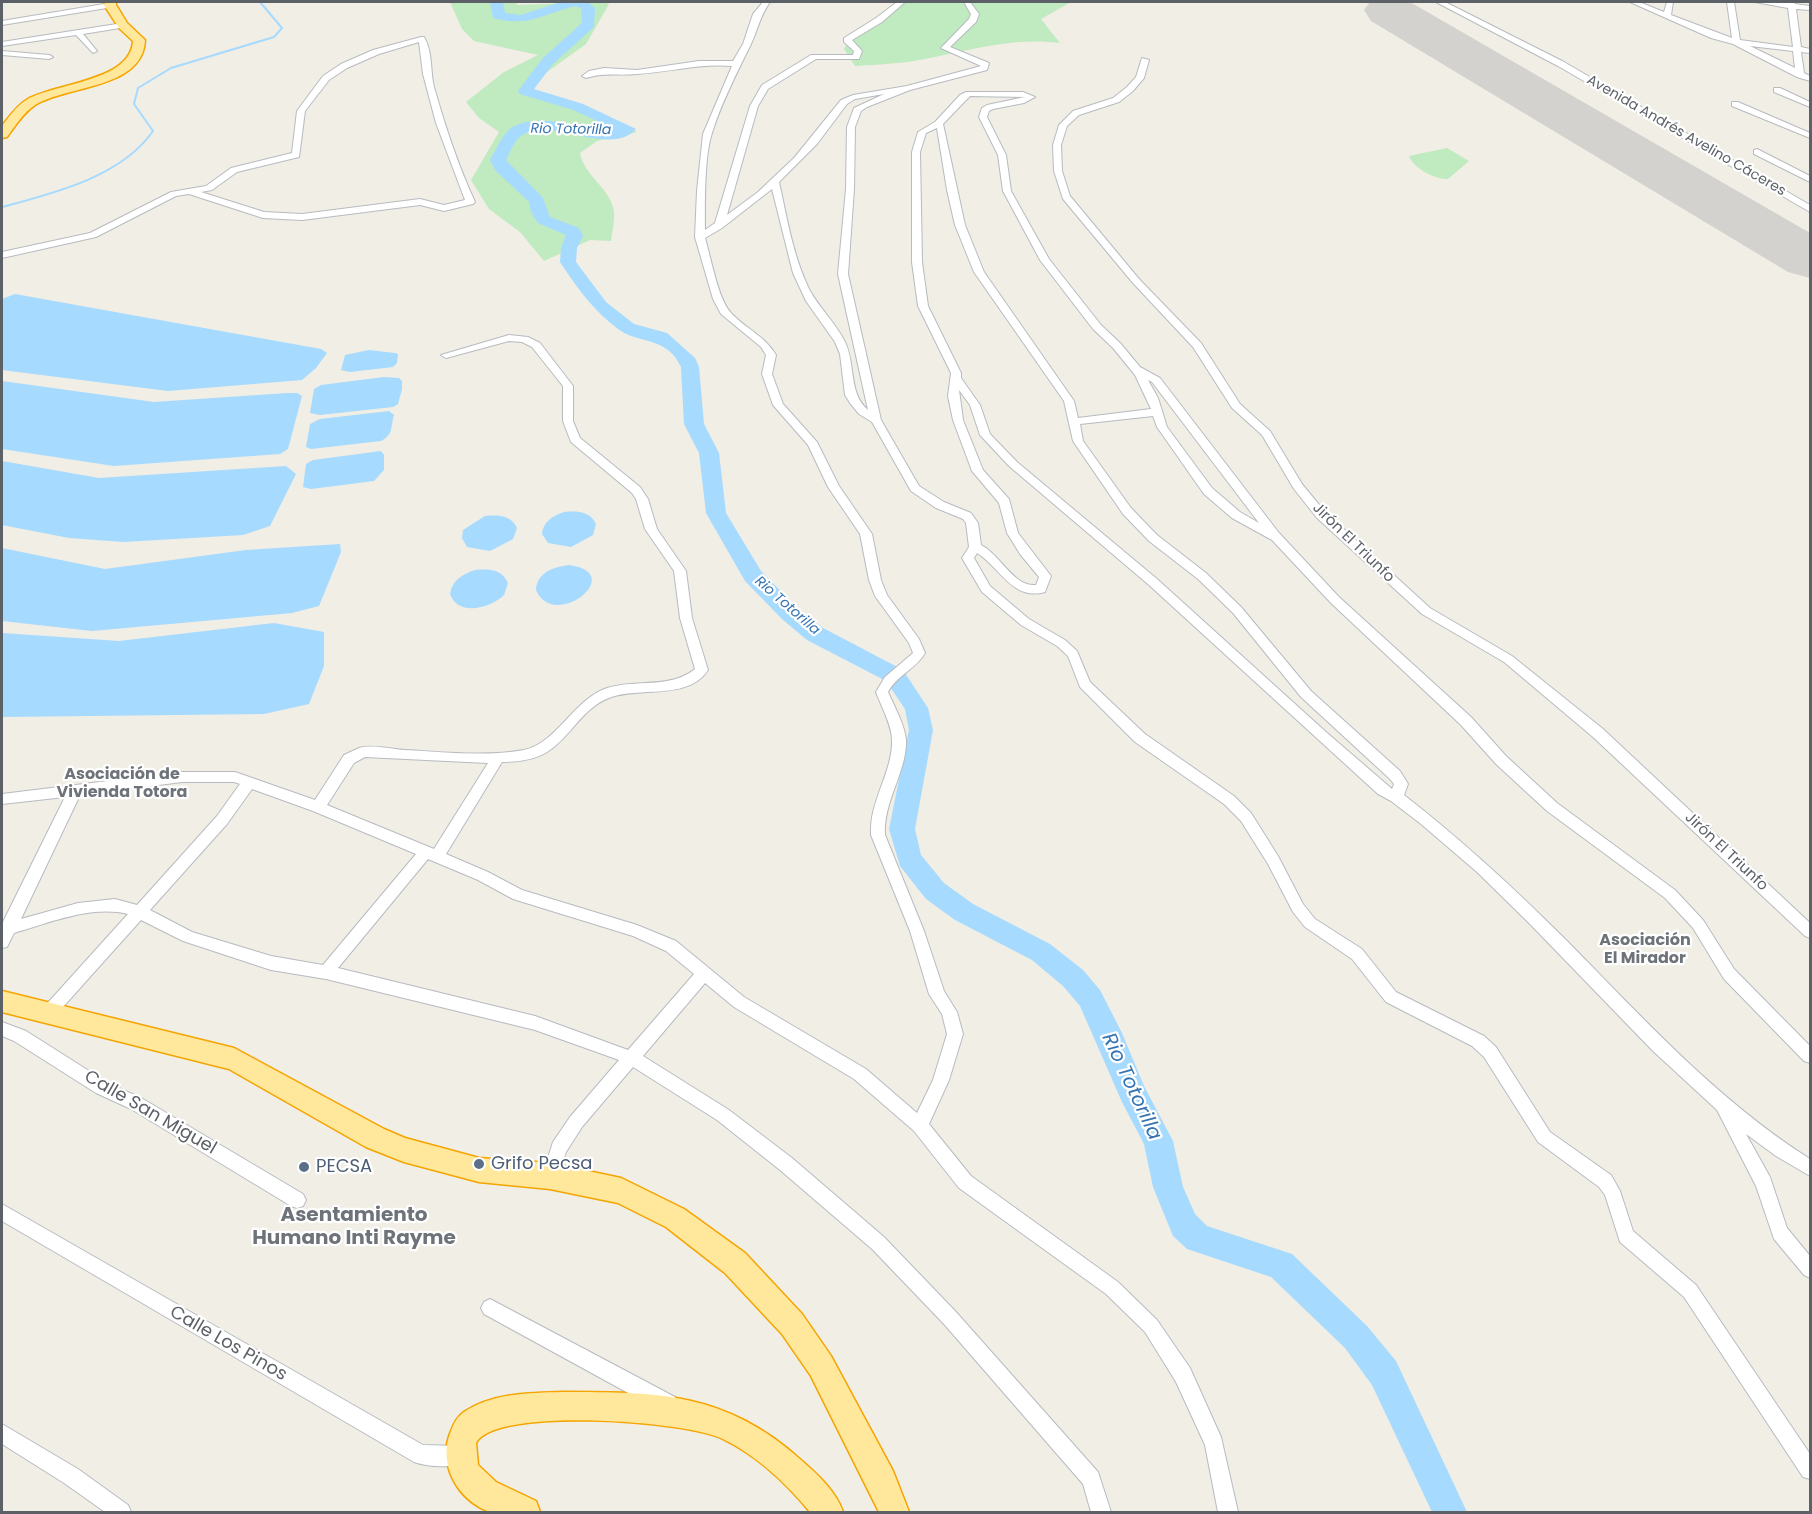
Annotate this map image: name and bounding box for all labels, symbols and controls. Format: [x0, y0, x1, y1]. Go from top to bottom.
street label: Avenida Andrés Avelino Cáceres [1583, 72, 1789, 200]
water label: Rio Totorilla [531, 121, 611, 139]
street label: Jirón El Triunfo [1308, 499, 1398, 587]
water label: Rio Totorilla [751, 573, 823, 639]
district label: Asociación de Vivienda Totora [57, 765, 187, 803]
street label: Jirón El Triunfo [1681, 809, 1771, 895]
district label: Asociación El Mirador [1599, 931, 1691, 969]
water label: Rio Totorilla [1096, 1030, 1166, 1144]
street label: Calle San Miguel [80, 1066, 220, 1160]
place label: Grifo Pecsa [491, 1153, 592, 1175]
place label: PECSA [316, 1156, 372, 1178]
marker: Grifo Pecsa [472, 1157, 486, 1171]
marker: PECSA [297, 1160, 311, 1174]
district label: Asentamiento Humano Inti Rayme [252, 1204, 456, 1251]
street label: Calle Los Pinos [166, 1302, 290, 1386]

